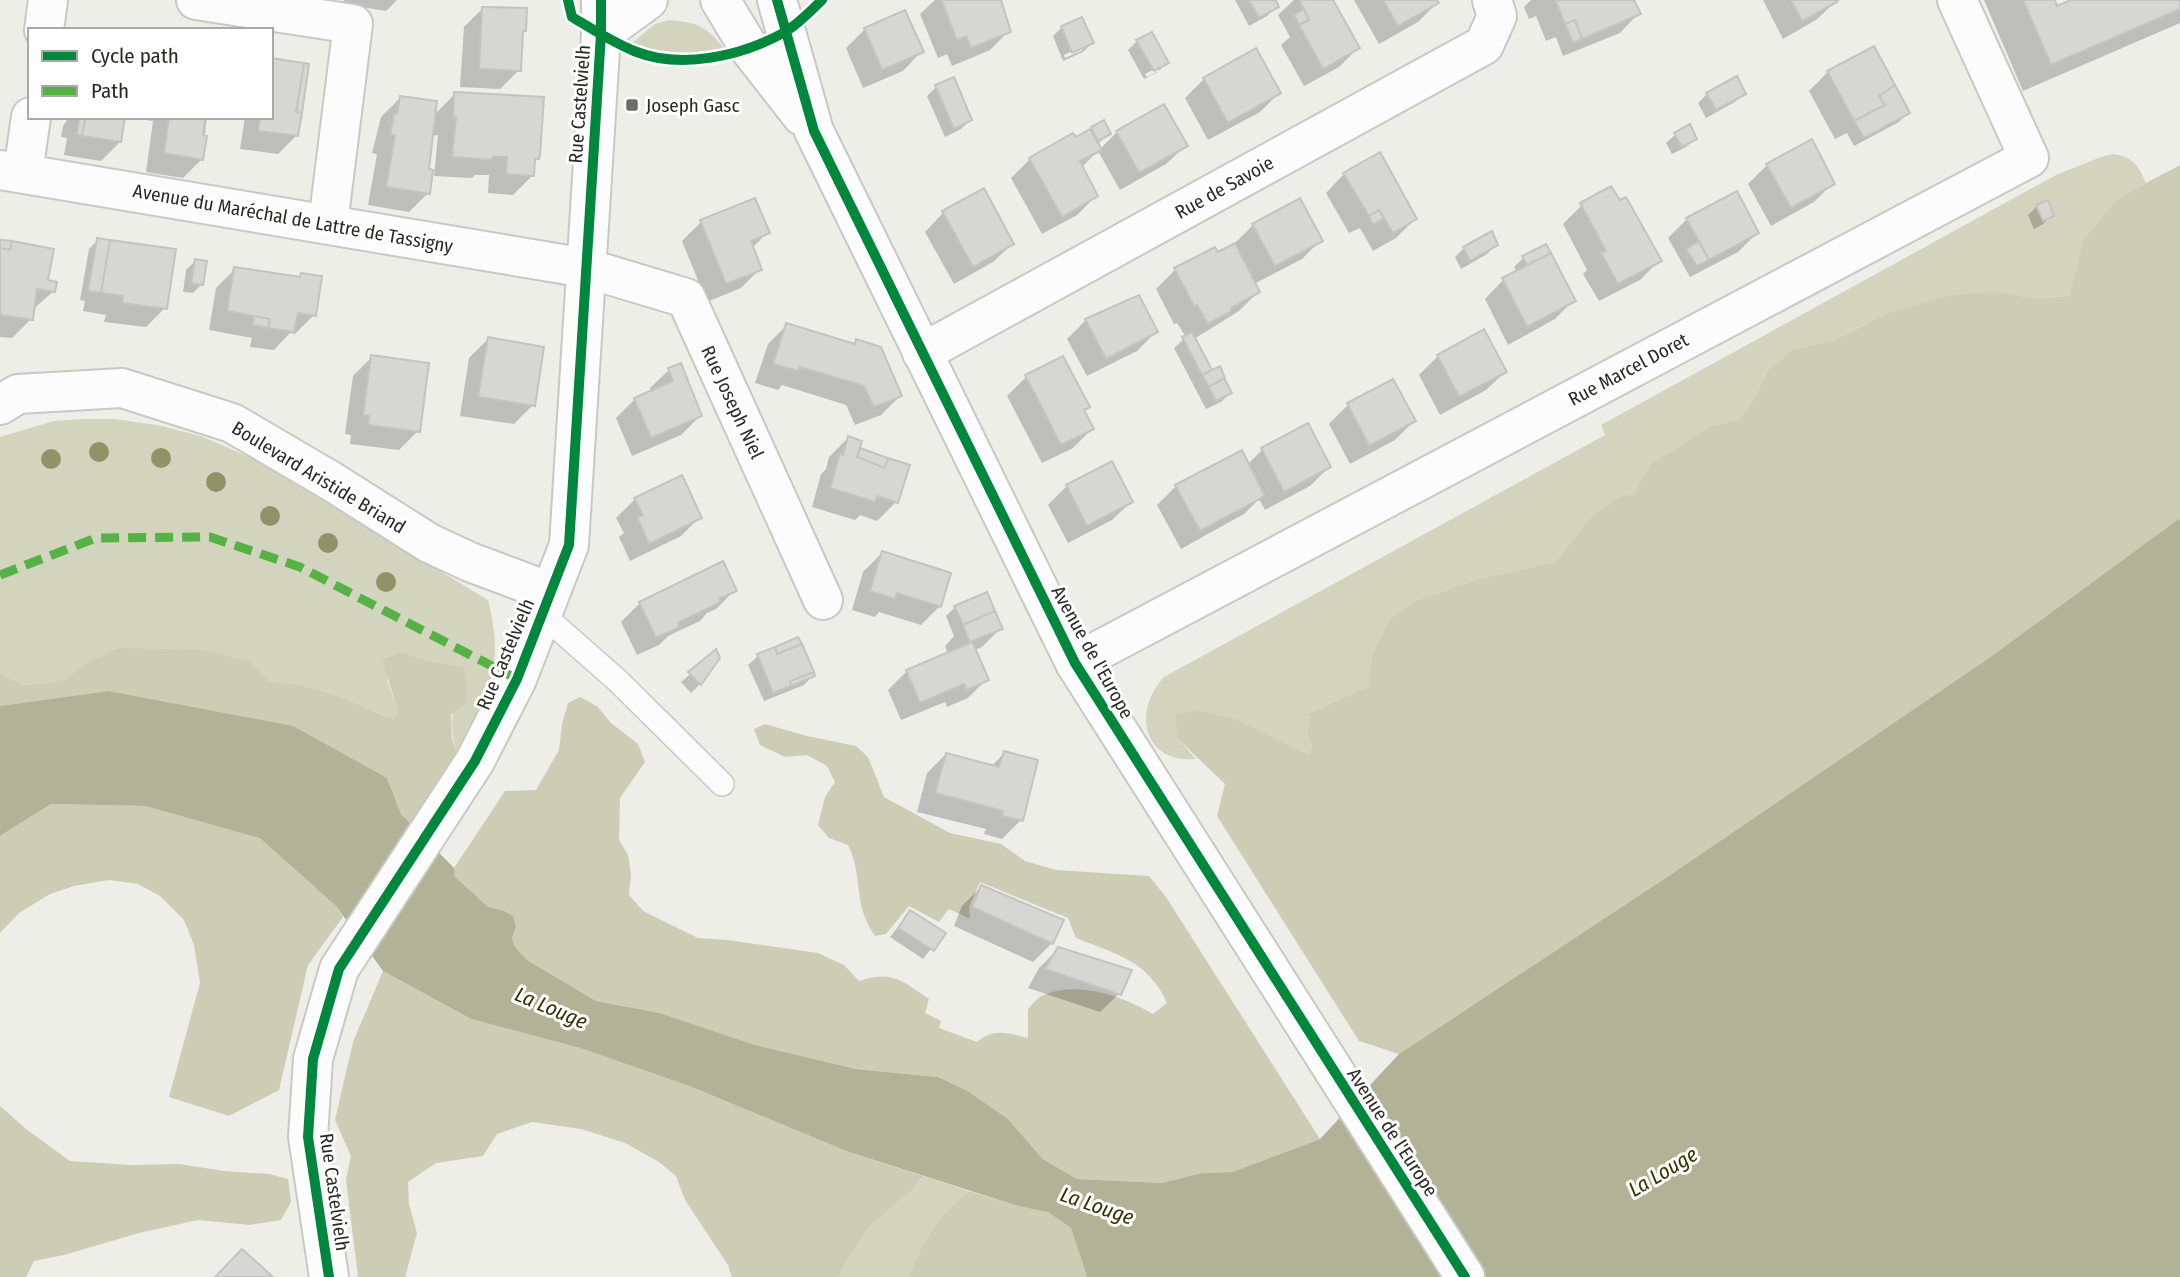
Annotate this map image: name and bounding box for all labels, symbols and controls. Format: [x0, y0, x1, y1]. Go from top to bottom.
legend [28, 28, 273, 119]
text: Cycle path [91, 43, 179, 69]
street label: Rue Castelvielh [564, 44, 595, 164]
text: Path [91, 78, 129, 104]
place label: Joseph Gasc [646, 94, 740, 117]
marker: Joseph Gasc [624, 97, 640, 113]
street label: Rue de Savoie [1171, 151, 1278, 224]
street label: Avenue du Maréchal de Lattre de Tassigny [131, 179, 455, 258]
street label: Rue Marcel Doret [1564, 328, 1693, 411]
street label: Rue Joseph Niel [696, 342, 769, 462]
street label: Boulevard Aristide Briand [228, 416, 410, 538]
street label: Avenue de l'Europe [1047, 582, 1139, 723]
street label: Rue Castelvielh [472, 595, 539, 713]
water label: La Louge [511, 981, 591, 1035]
street label: Avenue de l'Europe [1343, 1064, 1443, 1201]
street label: Rue Castelvielh [315, 1132, 354, 1252]
water label: La Louge [1624, 1141, 1702, 1203]
water label: La Louge [1057, 1181, 1137, 1231]

